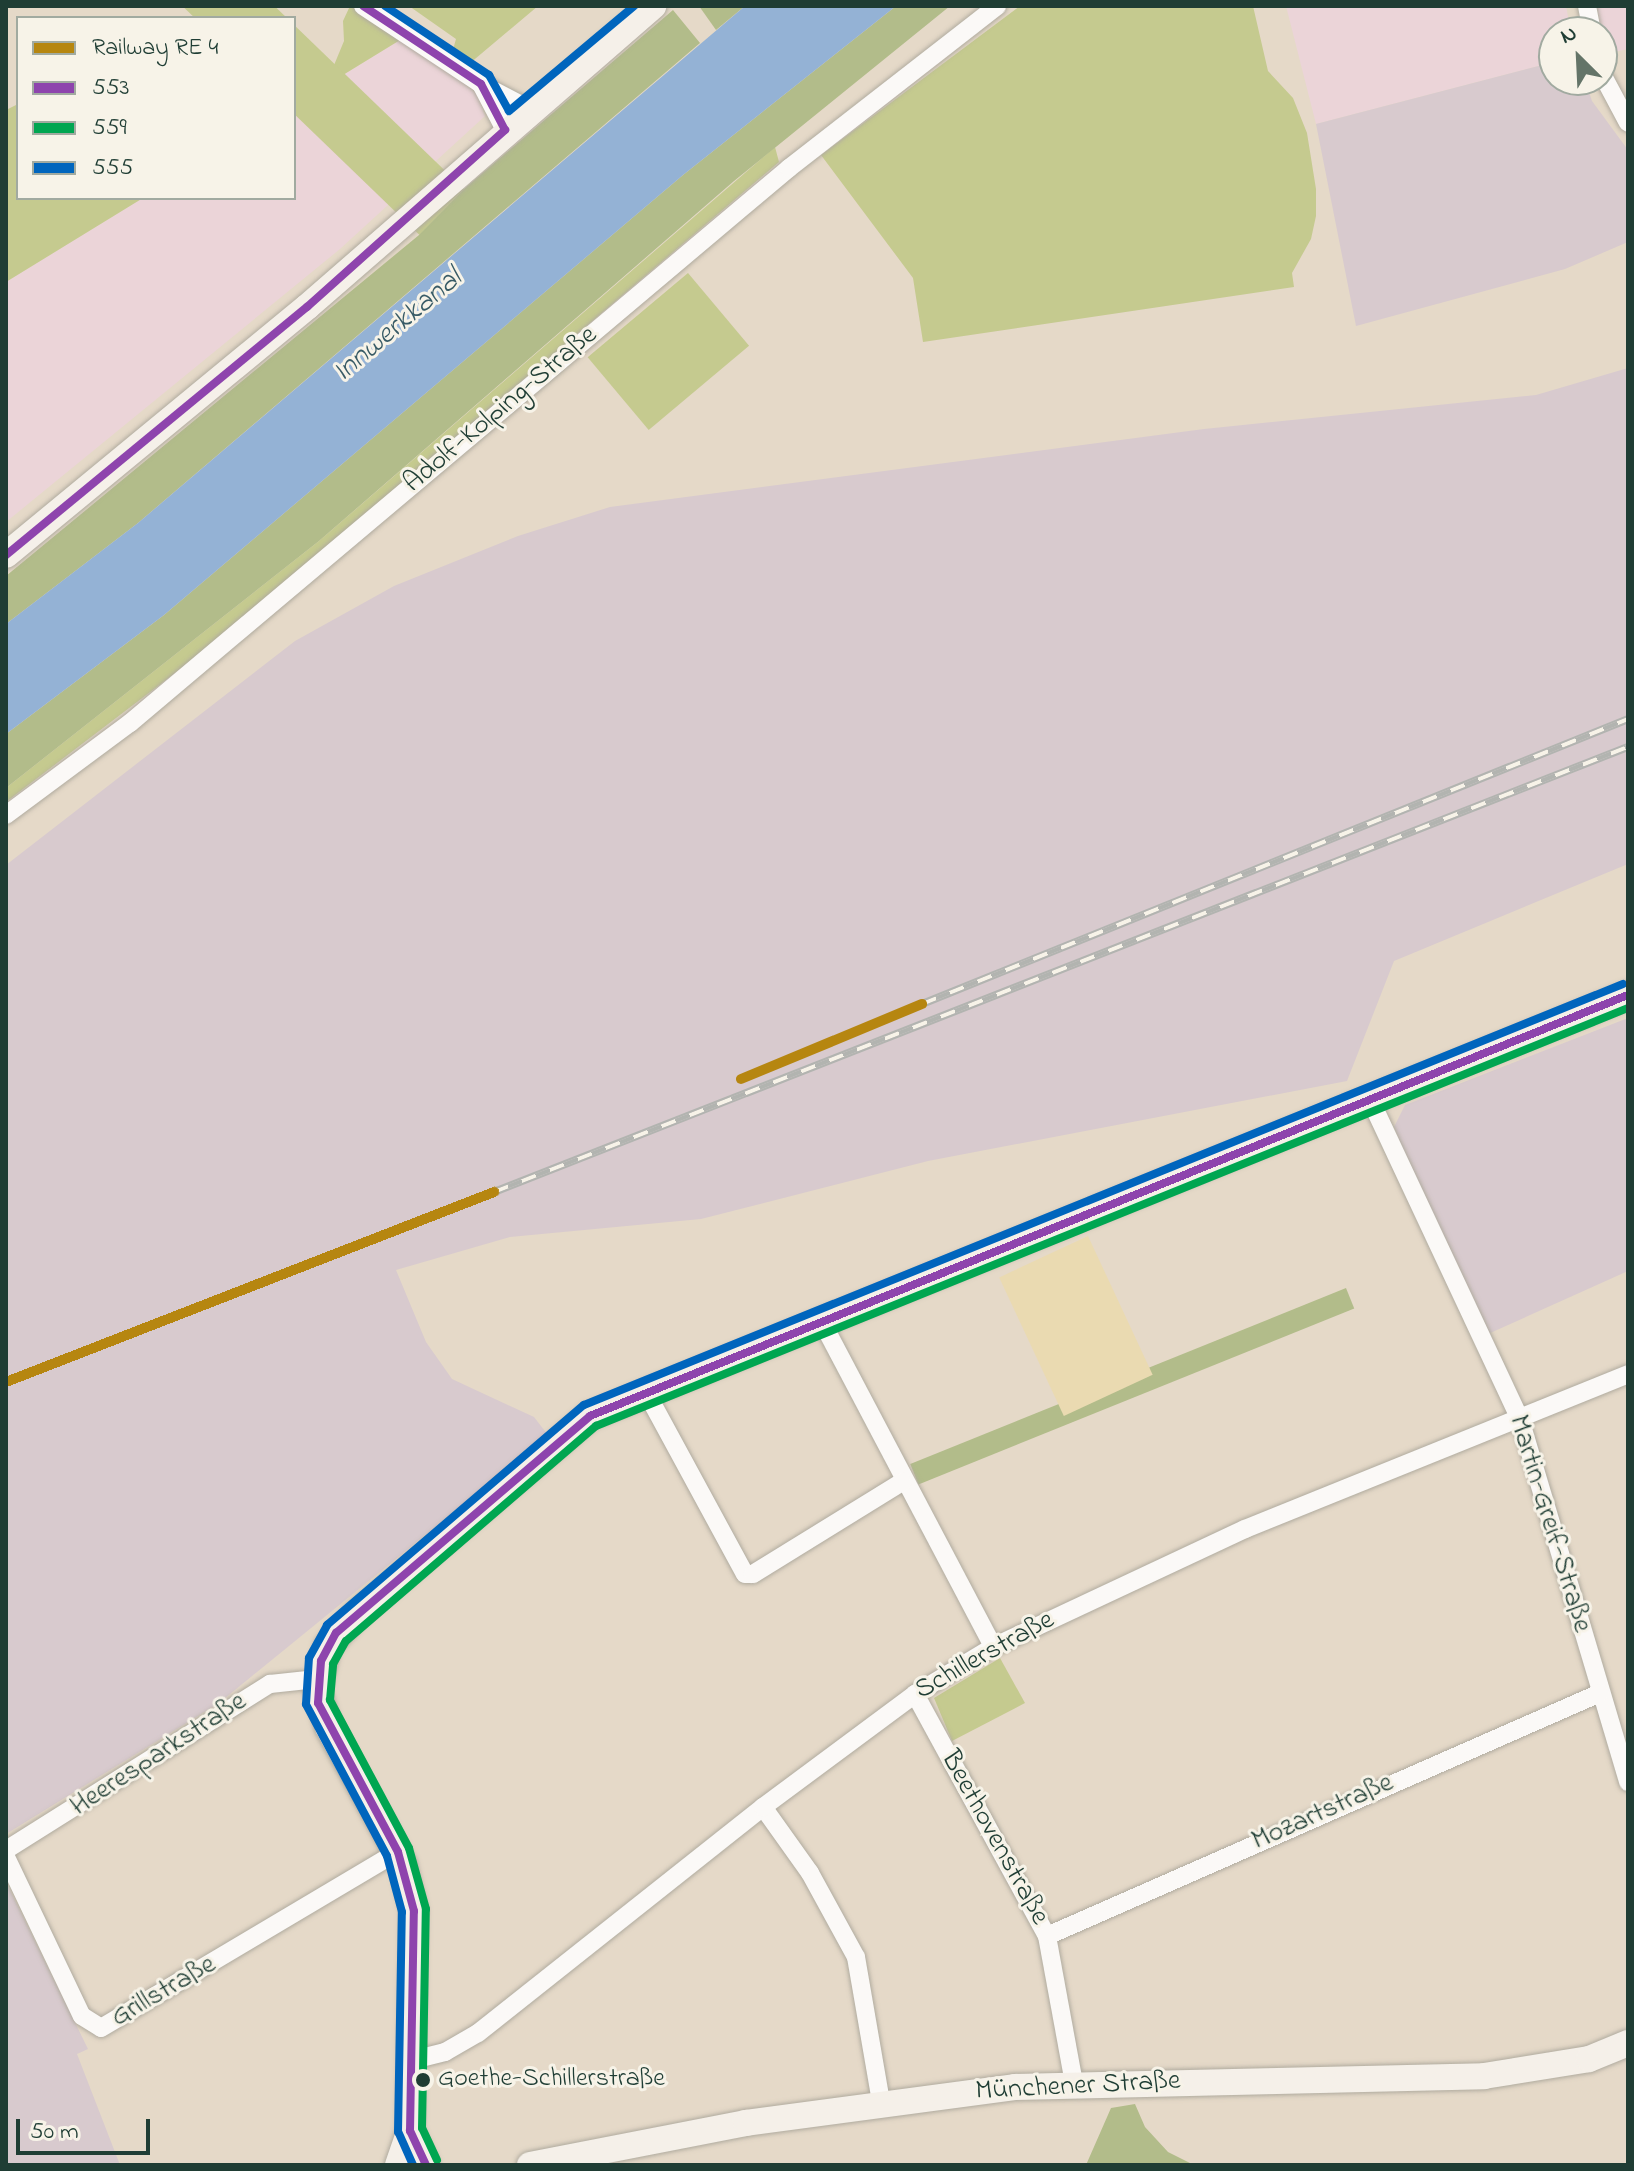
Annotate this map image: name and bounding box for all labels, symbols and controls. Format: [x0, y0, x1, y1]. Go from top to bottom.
legend [16, 16, 296, 200]
north arrow [1538, 16, 1618, 96]
text: N [1556, 18, 1582, 54]
text: Railway RE 4 [92, 31, 218, 66]
text: 553 [92, 71, 129, 106]
text: 559 [92, 111, 127, 146]
text: 555 [92, 151, 133, 186]
water label: Innwerkkanal [326, 262, 470, 390]
street label: Adolf-Kolping-Straße [397, 319, 605, 501]
street label: Martin-Greif-Straße [1500, 1411, 1598, 1637]
street label: Schillerstraße [909, 1604, 1061, 1708]
street label: Heeresparkstraße [65, 1686, 253, 1824]
street label: Beethovenstraße [932, 1745, 1056, 1931]
street label: Mozartstraße [1247, 1767, 1399, 1859]
street label: Grillstraße [106, 1949, 222, 2035]
place label: Goethe-Schillerstraße [438, 2064, 665, 2096]
street label: Münchener Straße [975, 2065, 1181, 2109]
marker: Goethe-Schillerstraße [415, 2072, 431, 2088]
scale bar [20, 2103, 154, 2153]
text: 50 m [30, 2115, 79, 2150]

